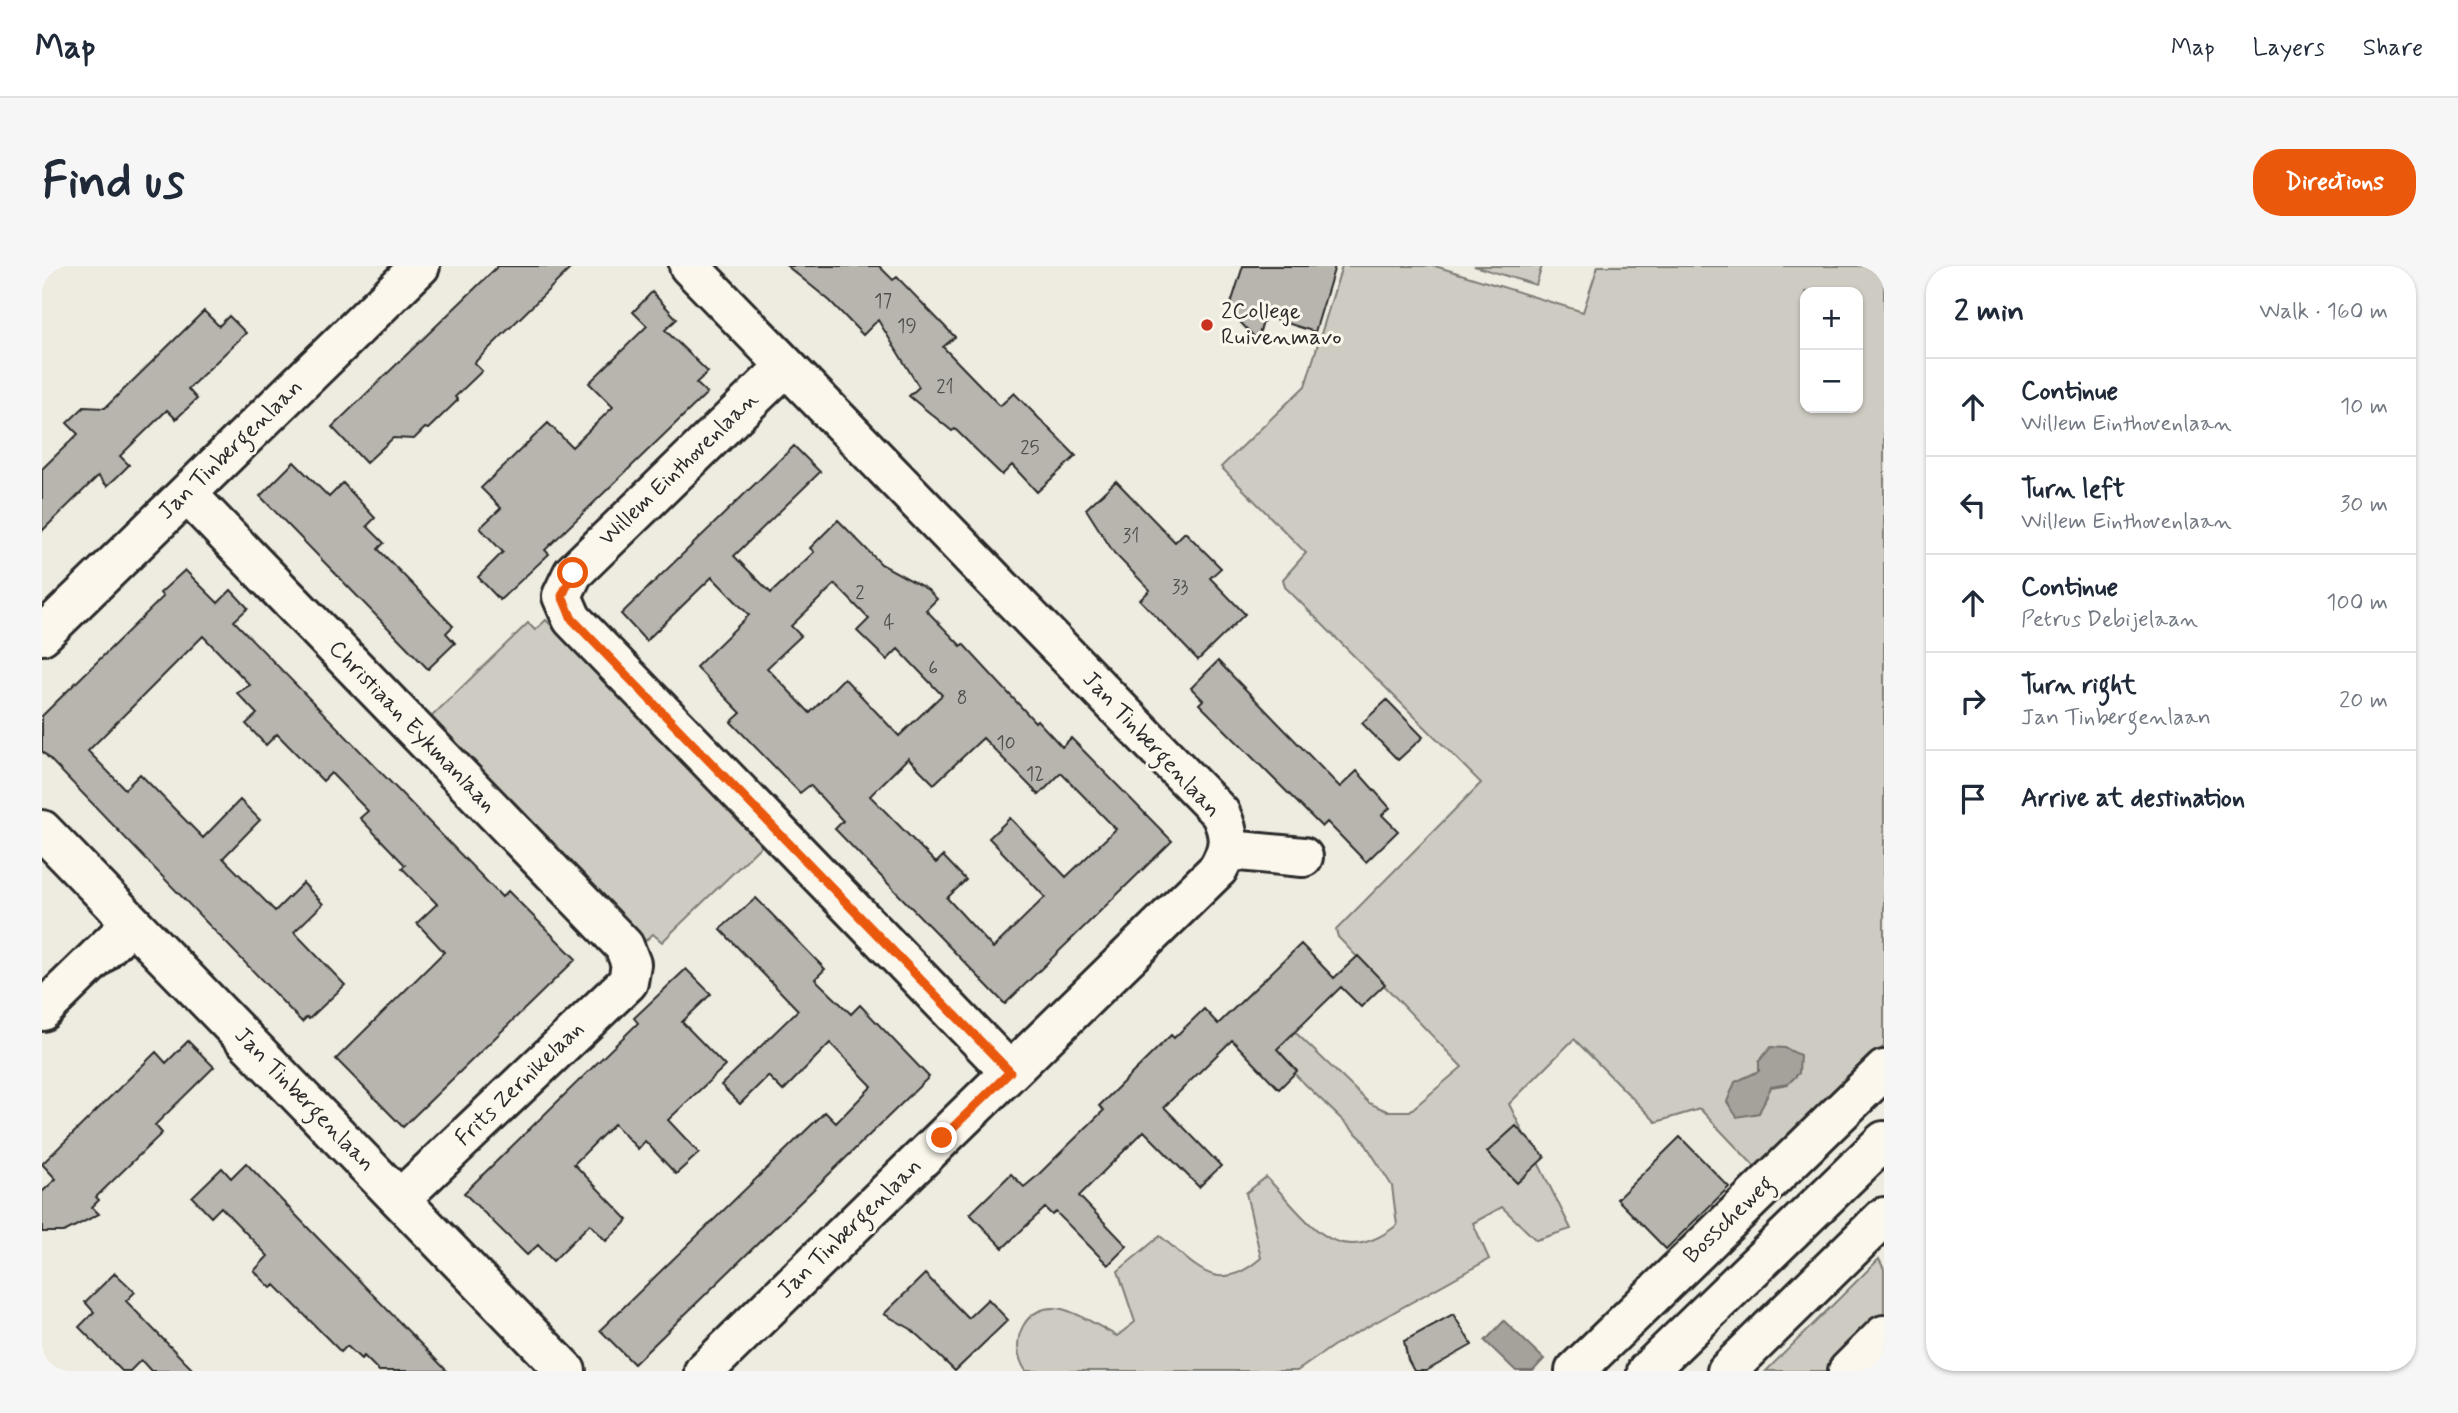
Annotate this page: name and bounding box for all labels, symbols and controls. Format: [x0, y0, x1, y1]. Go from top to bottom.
text: Map [35, 26, 95, 70]
text: Map [2171, 33, 2215, 64]
text: Layers [2253, 33, 2325, 64]
text: Share [2363, 33, 2423, 64]
button: Directions [2253, 149, 2416, 216]
text: Find us [42, 150, 185, 215]
map controls [1800, 287, 1863, 413]
button: + [1800, 287, 1863, 350]
house number: 17 [874, 289, 892, 314]
text: 2 min [1954, 292, 2024, 331]
place label: 2College Ruivenmavo [1221, 297, 1342, 353]
text: Walk · 160 m [2259, 297, 2388, 327]
house number: 19 [897, 314, 917, 339]
marker: 2College Ruivenmavo [1199, 317, 1215, 333]
button: − [1800, 350, 1863, 413]
street label: Jan Tinbergenlaan [152, 373, 311, 528]
house number: 21 [936, 375, 954, 400]
text: Continue [2021, 375, 2118, 409]
street label: Willem Einthovenlaan [593, 385, 765, 553]
icon: ahead [1954, 388, 1992, 426]
text: 10 m [2340, 392, 2388, 422]
text: Willem Einthovenlaan [2021, 409, 2232, 439]
house number: 25 [1020, 436, 1040, 461]
text: Turn left [2021, 473, 2125, 507]
icon: left [1954, 486, 1992, 524]
text: 30 m [2340, 490, 2388, 520]
text: Willem Einthovenlaan [2021, 507, 2232, 537]
house number: 31 [1123, 524, 1139, 549]
route start [557, 557, 588, 588]
text: Continue [2021, 571, 2118, 605]
house number: 33 [1172, 575, 1188, 600]
house number: 2 [855, 581, 865, 606]
icon: ahead [1954, 584, 1992, 622]
text: 100 m [2326, 588, 2388, 618]
text: Petrus Debijelaan [2021, 605, 2198, 635]
house number: 4 [883, 611, 895, 636]
street label: Christiaan Eykmanlaan [322, 634, 502, 820]
house number: 6 [928, 656, 938, 681]
street label: Jan Tinbergenlaan [1074, 665, 1227, 826]
text: Turn right [2021, 669, 2137, 703]
icon: right [1954, 682, 1992, 720]
house number: 8 [957, 686, 967, 711]
text: 20 m [2339, 686, 2388, 716]
text: Jan Tinbergenlaan [2021, 703, 2211, 733]
house number: 10 [996, 731, 1016, 756]
house number: 12 [1026, 762, 1044, 787]
icon: arrive [1954, 780, 1992, 818]
text: Arrive at destination [2021, 782, 2245, 816]
street label: Frits Zernikelaan [449, 1015, 591, 1153]
street label: Jan Tinbergenlaan [226, 1021, 381, 1180]
route end [926, 1122, 957, 1153]
street label: Jan Tinbergenlaan [771, 1152, 930, 1307]
street label: Bosscheweg [1677, 1169, 1782, 1272]

